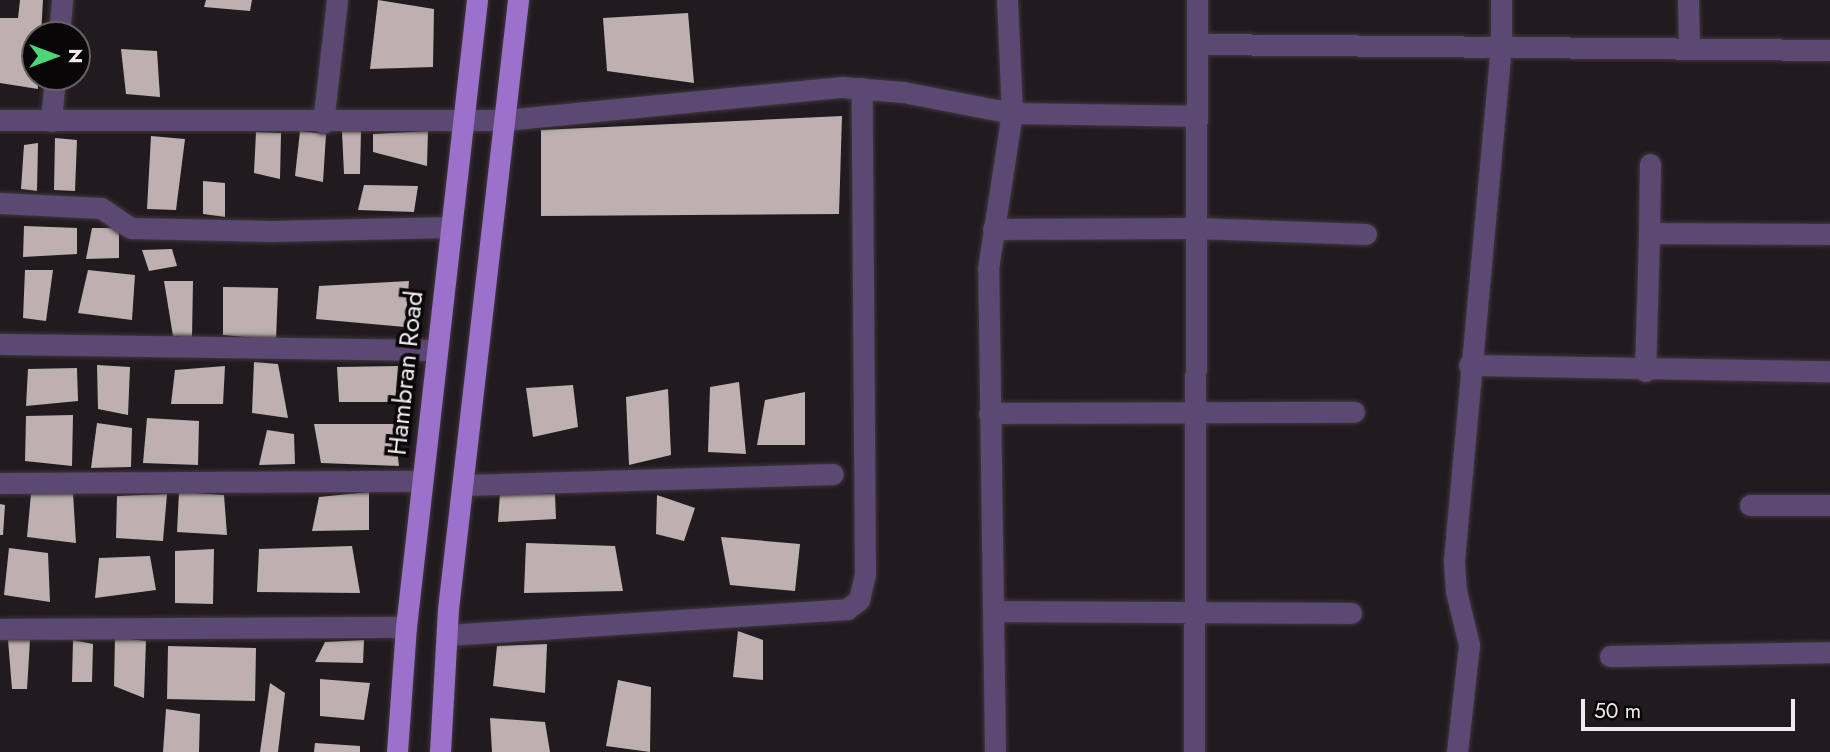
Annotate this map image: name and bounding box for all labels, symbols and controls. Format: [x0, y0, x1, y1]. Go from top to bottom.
north arrow [21, 21, 91, 91]
text: N [62, 48, 89, 64]
street label: Hambran Road [382, 289, 430, 457]
scale bar [1585, 686, 1798, 730]
text: 50 m [1594, 696, 1641, 726]

